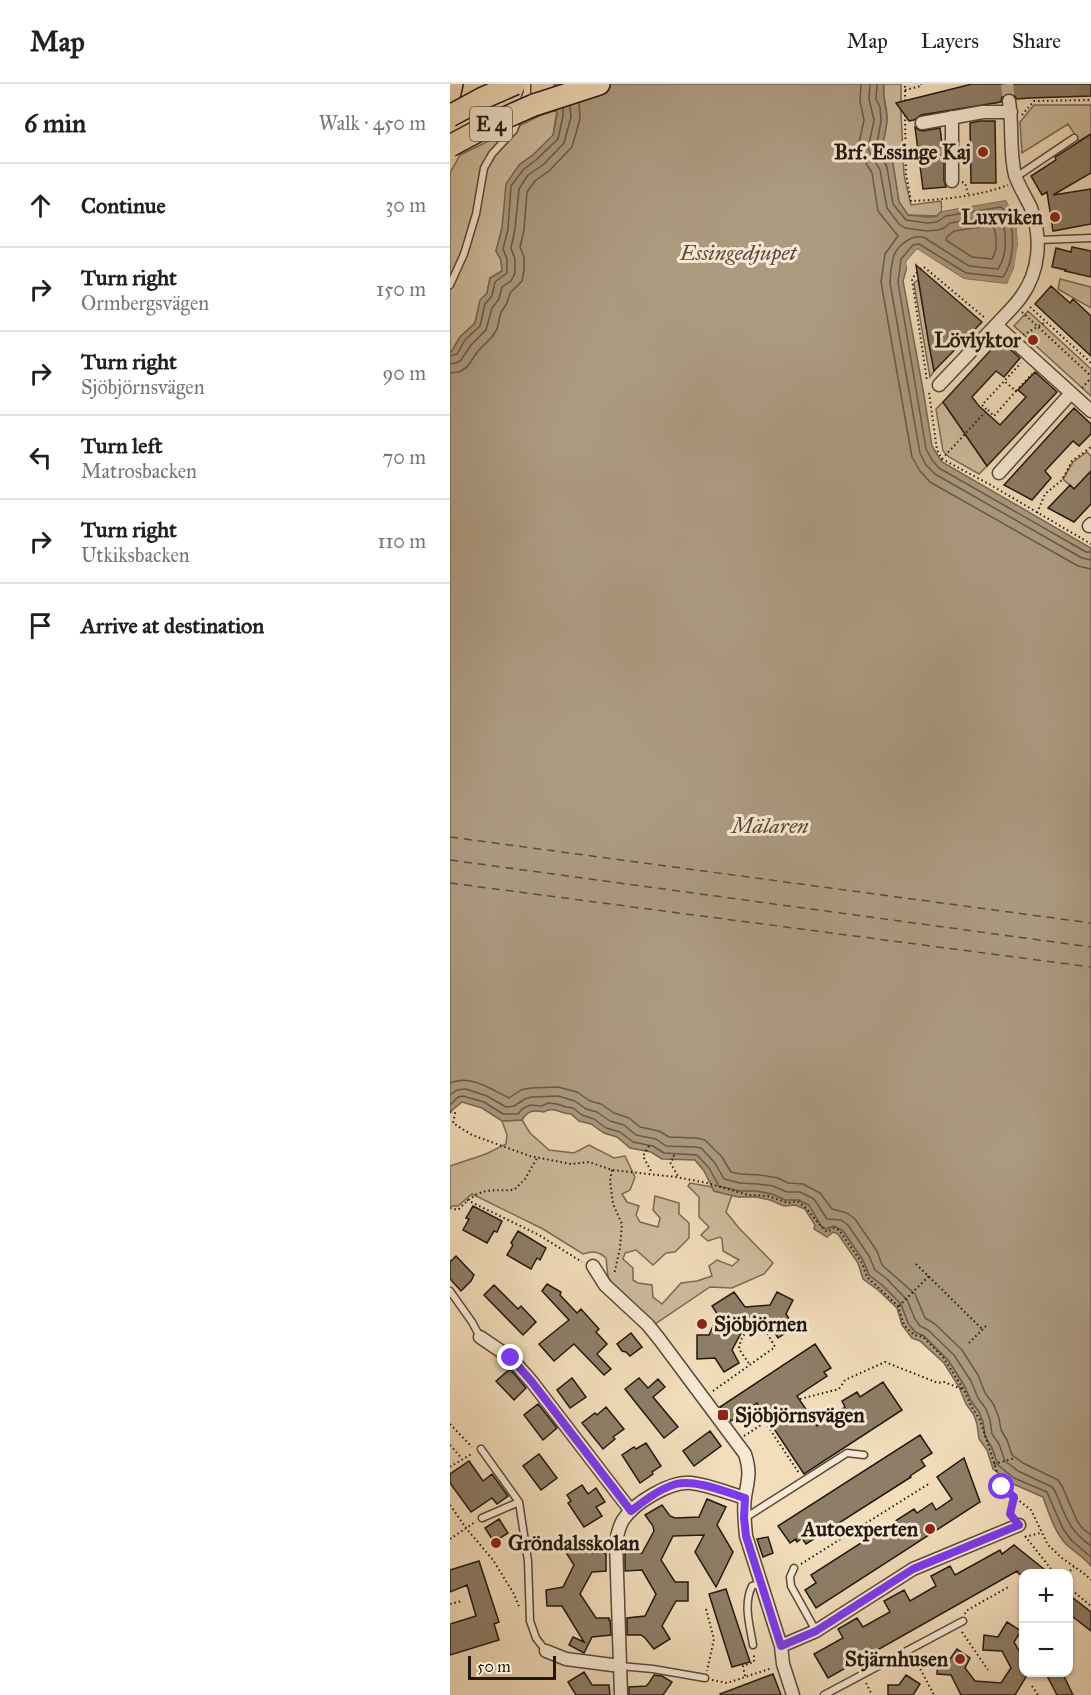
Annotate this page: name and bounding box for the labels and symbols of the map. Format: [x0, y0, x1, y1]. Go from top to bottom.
road number: E 4 [470, 107, 512, 141]
place label: Brf. Essinge Kaj [834, 139, 971, 165]
marker: Brf. Essinge Kaj [976, 145, 990, 159]
place label: Luxviken [961, 204, 1044, 230]
marker: Luxviken [1048, 210, 1062, 224]
water label: Essingedjupet [679, 239, 798, 266]
place label: Lövlyktor [934, 327, 1022, 353]
marker: Lövlyktor [1026, 333, 1040, 347]
water label: Mälaren [729, 812, 809, 839]
place label: Sjöbjörnen [714, 1311, 808, 1337]
marker: Sjöbjörnen [695, 1317, 709, 1331]
route end [497, 1344, 523, 1370]
place label: Sjöbjörnsvägen [735, 1402, 865, 1428]
marker: Sjöbjörnsvägen [716, 1408, 730, 1422]
route start [988, 1473, 1014, 1499]
place label: Autoexperten [800, 1516, 919, 1542]
marker: Autoexperten [923, 1522, 937, 1536]
place label: Gröndalsskolan [508, 1530, 640, 1556]
marker: Gröndalsskolan [489, 1536, 503, 1550]
place label: Stjärnhusen [845, 1646, 949, 1672]
marker: Stjärnhusen [953, 1652, 967, 1666]
scale bar [468, 1653, 556, 1680]

